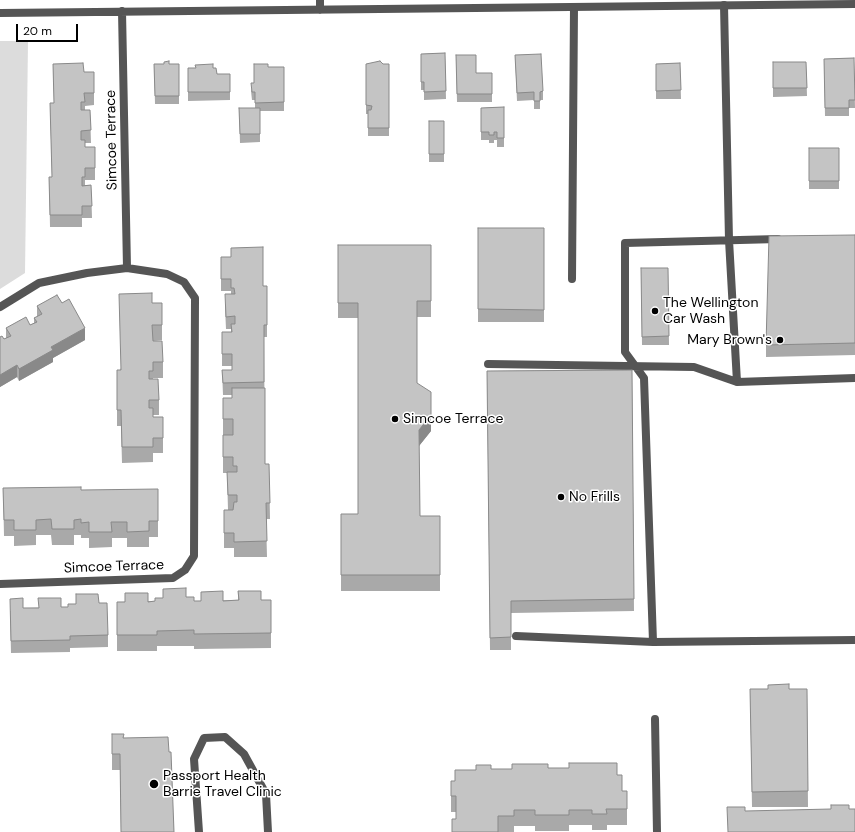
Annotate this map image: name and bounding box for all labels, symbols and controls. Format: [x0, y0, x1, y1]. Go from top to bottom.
scale bar [18, 16, 80, 42]
text: 20 m [23, 23, 52, 39]
street label: Simcoe Terrace [103, 90, 121, 190]
place label: The Wellington Car Wash [663, 295, 758, 328]
marker: The Wellington Car Wash [650, 306, 660, 316]
place label: Mary Brown's [687, 332, 772, 348]
marker: Mary Brown's [775, 335, 785, 345]
place label: Simcoe Terrace [403, 411, 503, 427]
marker: Simcoe Terrace [390, 414, 400, 424]
place label: No Frills [569, 489, 620, 505]
marker: No Frills [556, 492, 566, 502]
street label: Simcoe Terrace [64, 557, 164, 577]
place label: Passport Health Barrie Travel Clinic [163, 768, 282, 800]
marker: Passport Health Barrie Travel Clinic [148, 778, 160, 790]

